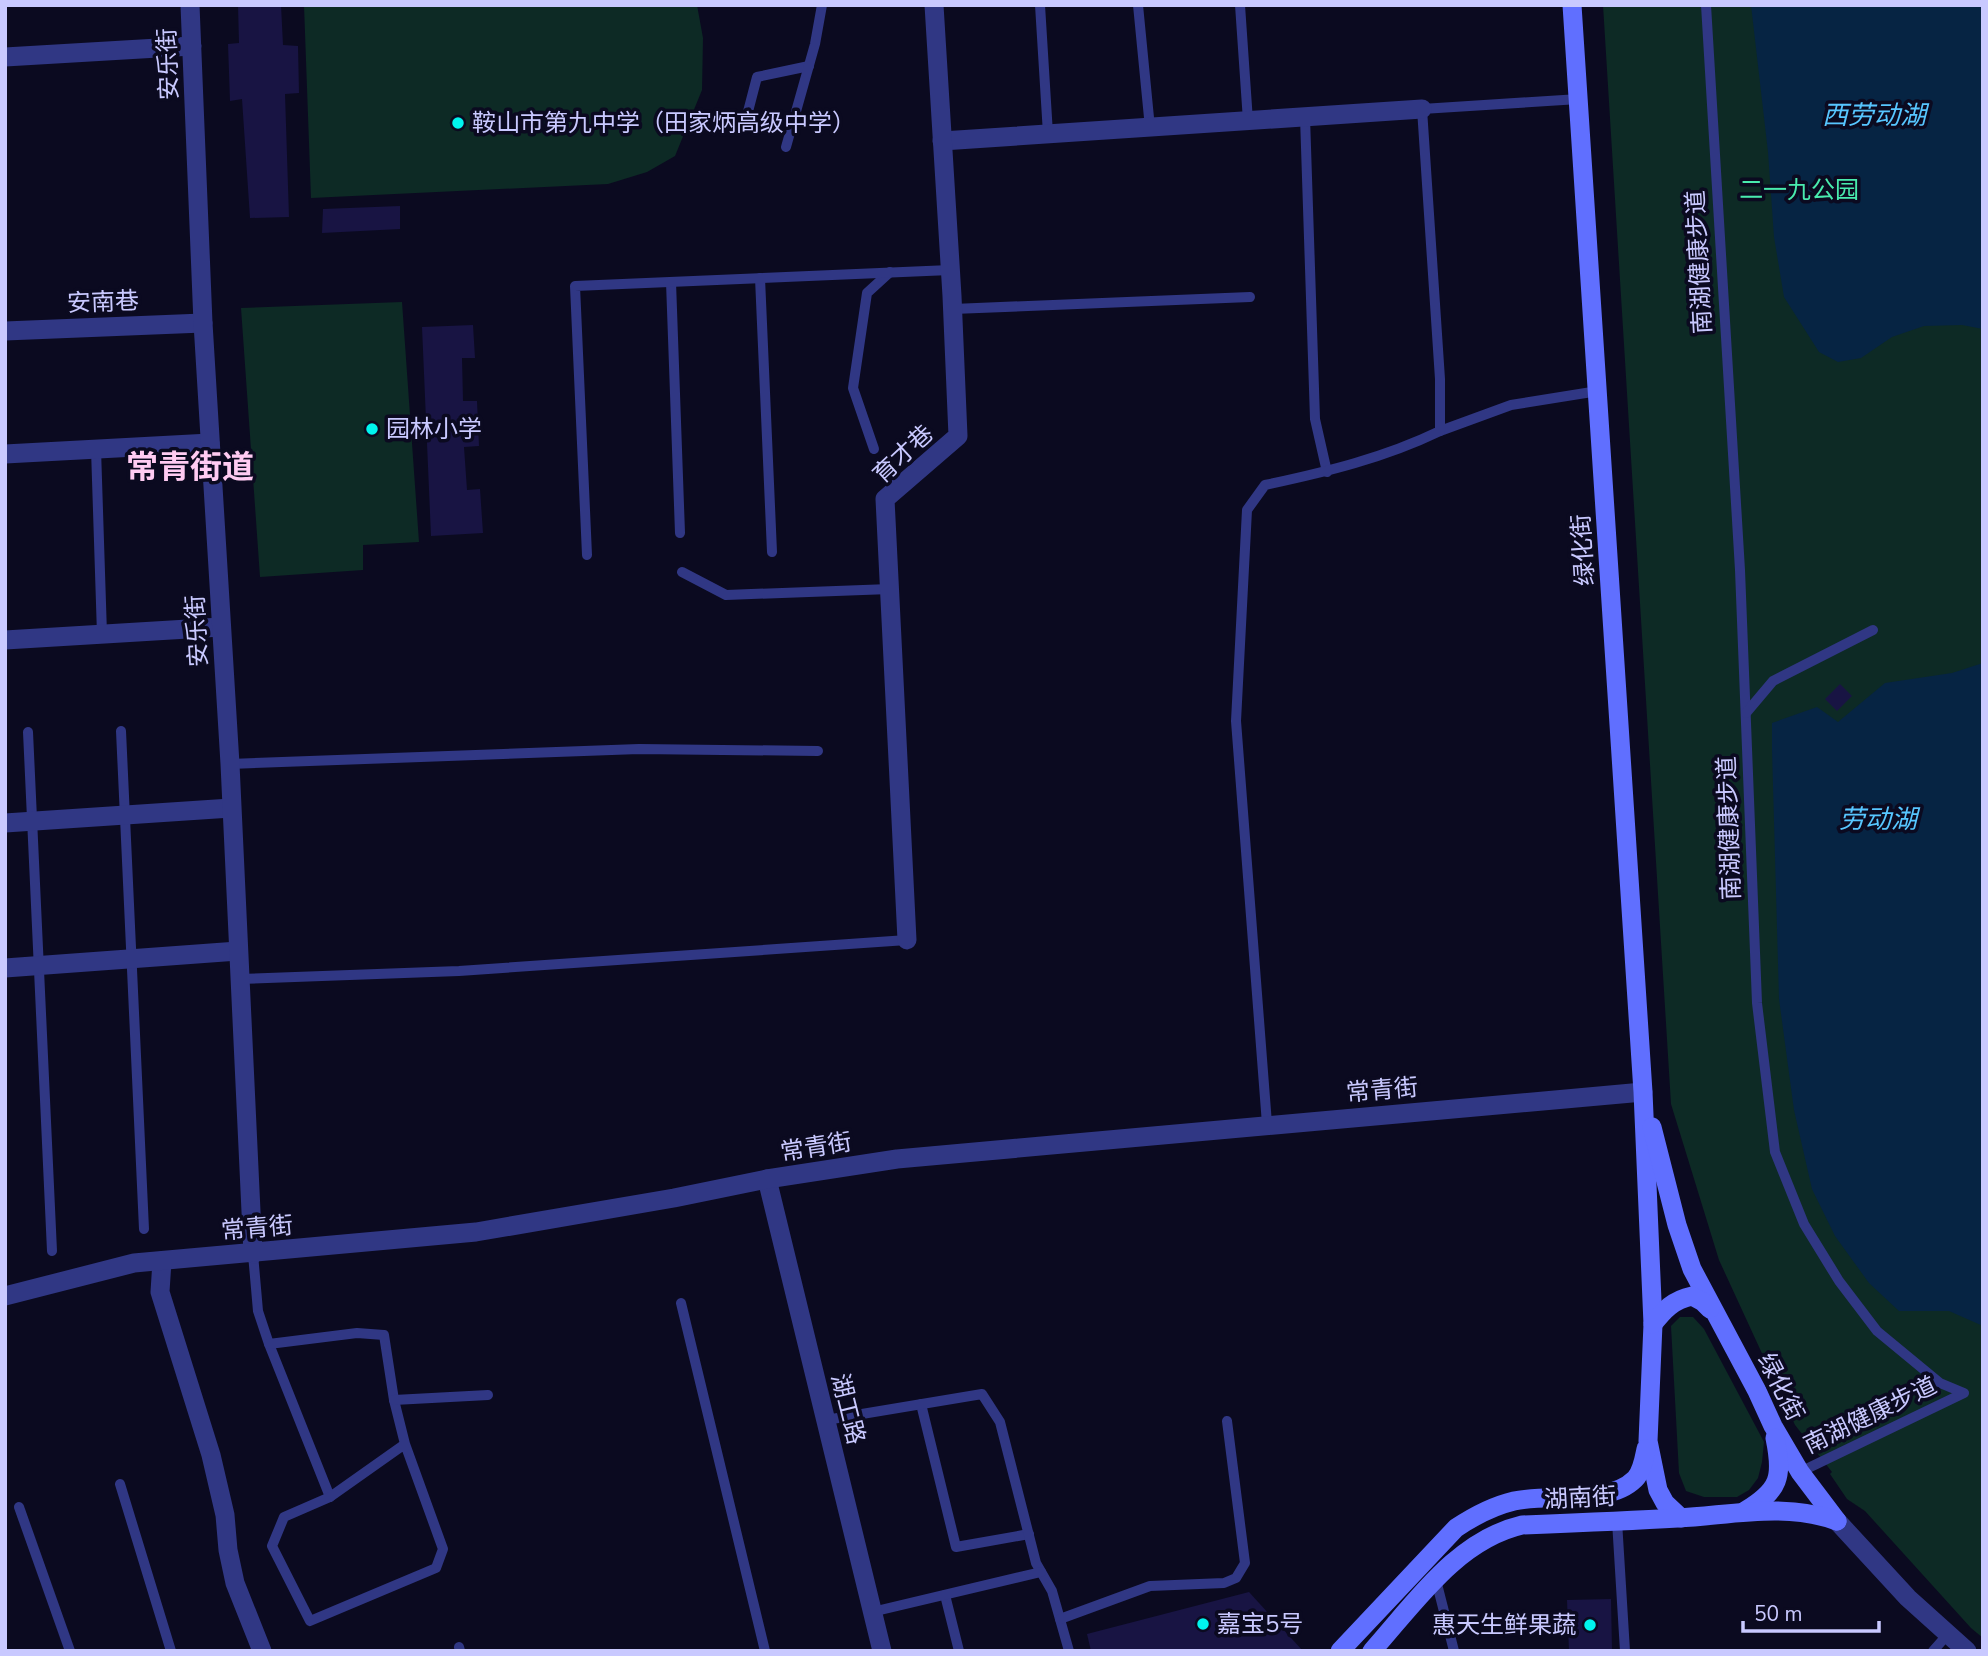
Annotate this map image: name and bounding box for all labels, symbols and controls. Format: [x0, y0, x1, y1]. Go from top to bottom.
street label: 安乐街 [151, 27, 185, 101]
water label: 西劳动湖 [1822, 98, 1930, 133]
place label: 鞍山市第九中学（田家炳高级中学） [472, 107, 856, 139]
marker: 鞍山市第九中学（田家炳高级中学） [450, 115, 466, 131]
park label: 二一九公园 [1739, 174, 1859, 206]
street label: 南湖健康步道 [1679, 189, 1719, 335]
street label: 安南巷 [66, 285, 140, 319]
place label: 园林小学 [386, 413, 482, 445]
street label: 育才巷 [866, 418, 940, 490]
marker: 园林小学 [364, 421, 380, 437]
district label: 常青街道 [126, 446, 254, 489]
street label: 绿化街 [1565, 513, 1601, 587]
street label: 安乐街 [179, 594, 215, 668]
street label: 南湖健康步道 [1710, 755, 1748, 901]
water label: 劳动湖 [1839, 802, 1921, 837]
street label: 常青街 [1345, 1071, 1419, 1109]
street label: 常青街 [778, 1126, 854, 1168]
street label: 常青街 [220, 1209, 294, 1247]
street label: 绿化街 [1750, 1348, 1812, 1426]
street label: 南湖健康步道 [1798, 1369, 1942, 1461]
street label: 湖工路 [824, 1370, 872, 1448]
street label: 湖南街 [1543, 1480, 1617, 1516]
scale bar [1743, 1590, 1880, 1634]
text: 50 m [1754, 1600, 1803, 1628]
place label: 嘉宝5号 [1217, 1608, 1303, 1640]
place label: 惠天生鲜果蔬 [1432, 1609, 1576, 1641]
marker: 嘉宝5号 [1195, 1616, 1211, 1632]
marker: 惠天生鲜果蔬 [1582, 1617, 1598, 1633]

